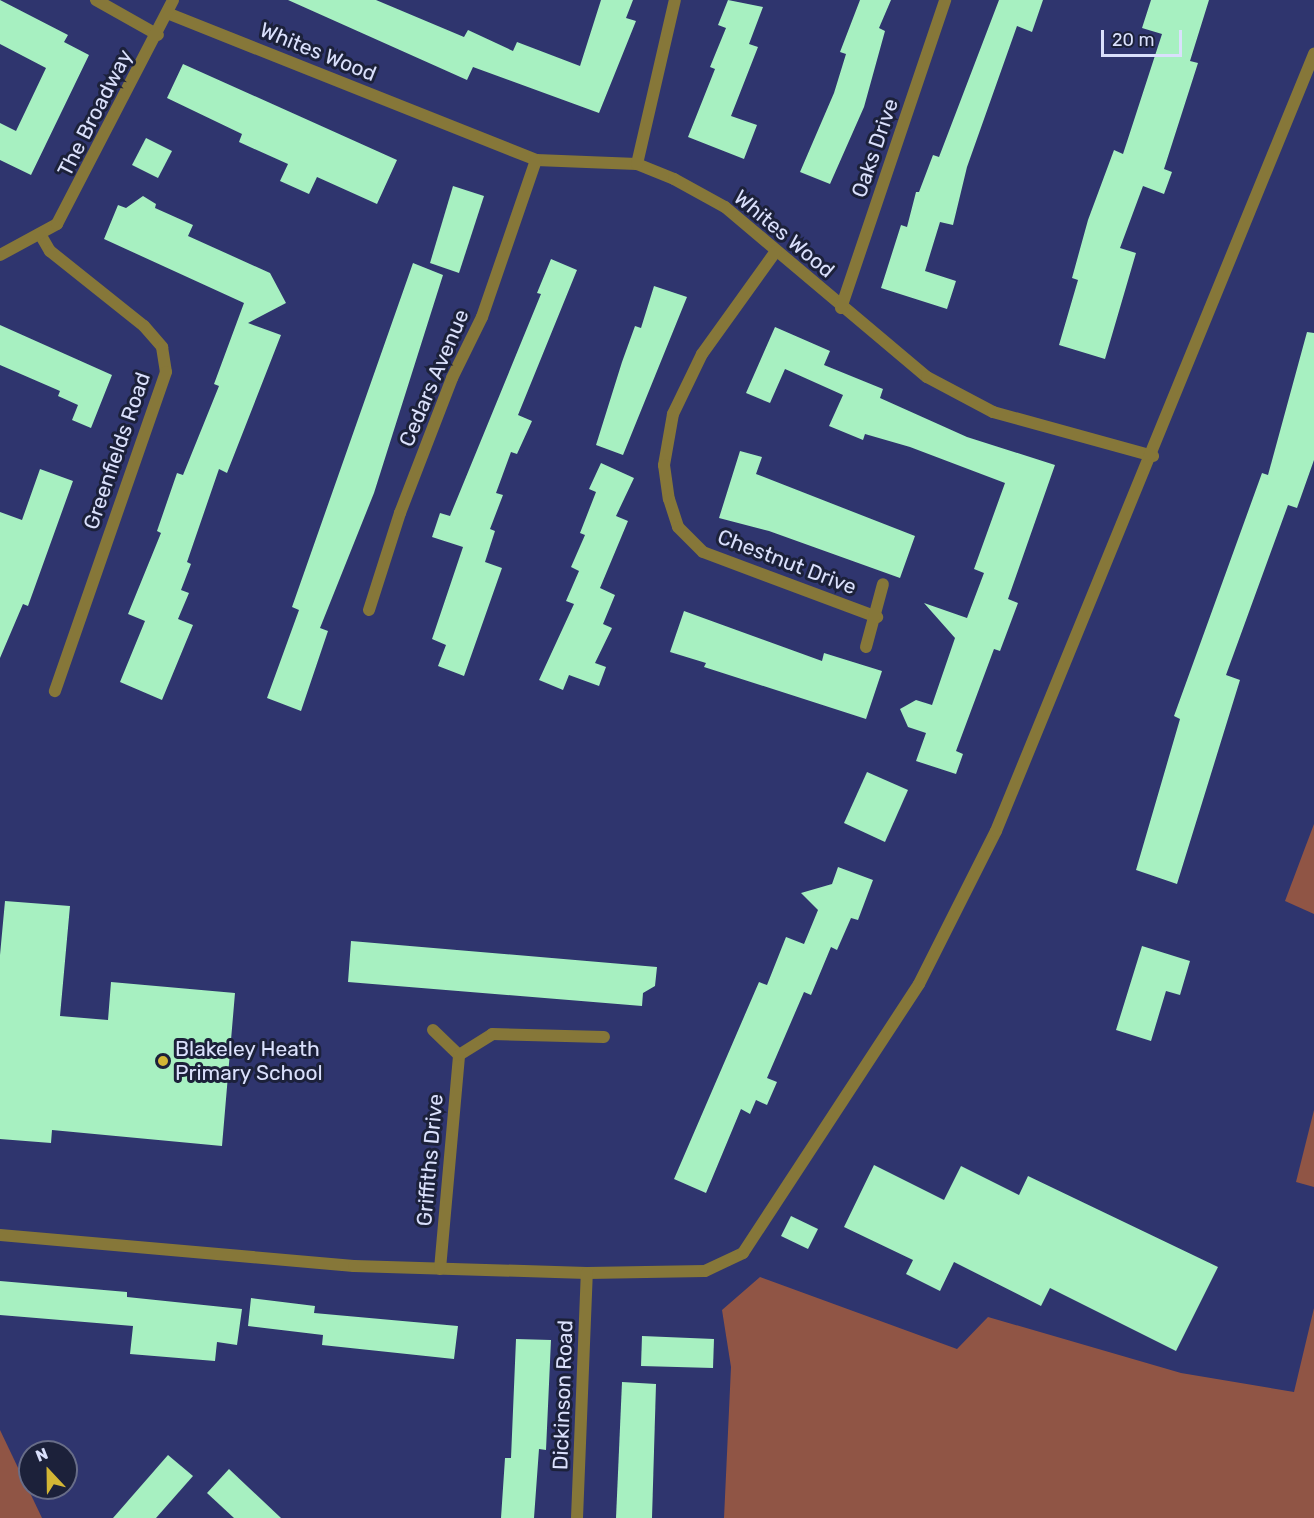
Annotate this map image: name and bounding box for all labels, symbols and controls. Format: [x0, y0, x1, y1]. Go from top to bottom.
street label: Whites Wood [256, 17, 380, 87]
scale bar [1104, 18, 1185, 56]
text: 20 m [1112, 29, 1154, 51]
street label: The Broadway [52, 45, 138, 181]
street label: Oaks Drive [846, 95, 904, 201]
street label: Whites Wood [729, 185, 839, 283]
street label: Cedars Avenue [394, 305, 474, 451]
street label: Greenfields Road [78, 369, 156, 533]
street label: Chestnut Drive [714, 524, 860, 600]
place label: Blakeley Heath Primary School [175, 1036, 323, 1086]
marker: Blakeley Heath Primary School [156, 1054, 170, 1068]
street label: Griffiths Drive [412, 1093, 448, 1227]
street label: Dickinson Road [548, 1320, 578, 1470]
north arrow [18, 1440, 78, 1500]
text: N [33, 1444, 51, 1466]

